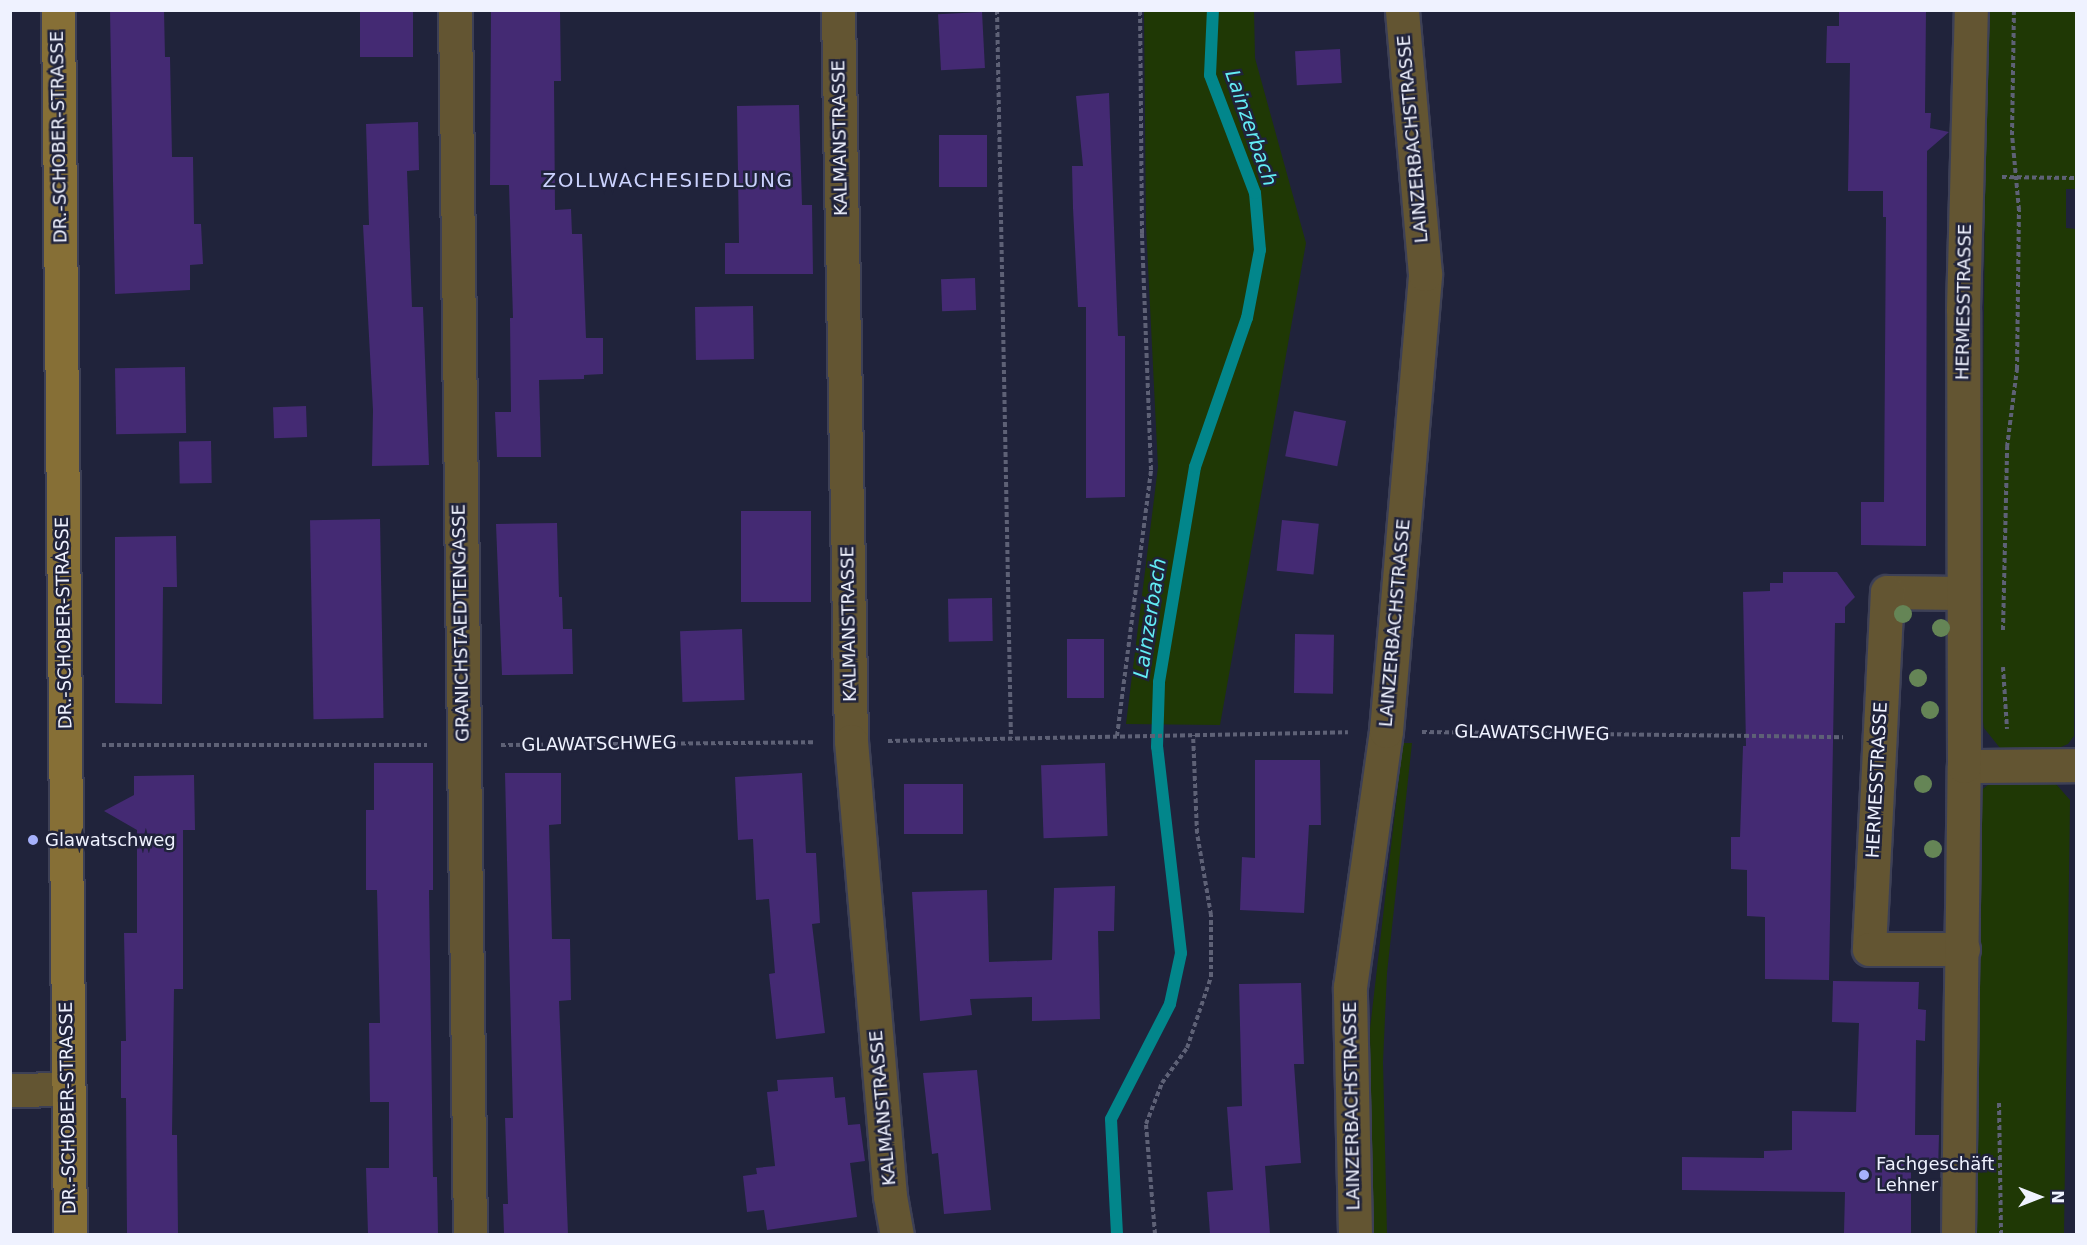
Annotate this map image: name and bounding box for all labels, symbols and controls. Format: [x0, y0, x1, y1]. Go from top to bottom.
street label: DR.-SCHOBER-STRASSE [46, 31, 72, 243]
street label: LAINZERBACHSTRASSE [1393, 34, 1433, 244]
street label: KALMANSTRASSE [828, 60, 852, 216]
water label: Lainzerbach [1220, 67, 1282, 189]
district label: ZOLLWACHESIEDLUNG [543, 168, 793, 192]
street label: HERMESSTRASSE [1952, 224, 1976, 380]
street label: GRANICHSTAEDTENGASSE [448, 504, 474, 742]
street label: DR.-SCHOBER-STRASSE [51, 517, 77, 729]
street label: LAINZERBACHSTRASSE [1375, 518, 1415, 728]
street label: KALMANSTRASSE [837, 546, 861, 702]
water label: Lainzerbach [1129, 556, 1171, 680]
street label: HERMESSTRASSE [1862, 701, 1892, 859]
street label: GLAWATSCHWEG [1454, 721, 1610, 745]
street label: GLAWATSCHWEG [521, 732, 677, 756]
place label: Glawatschweg [45, 829, 176, 851]
marker: Glawatschweg [26, 833, 40, 847]
street label: LAINZERBACHSTRASSE [1339, 1001, 1365, 1211]
street label: DR.-SCHOBER-STRASSE [55, 1002, 81, 1214]
street label: KALMANSTRASSE [865, 1029, 901, 1187]
place label: Fachgeschäft Lehner [1876, 1154, 1994, 1196]
north arrow [2009, 1167, 2069, 1227]
marker: Fachgeschäft Lehner [1857, 1168, 1871, 1182]
text: N [2048, 1190, 2067, 1204]

